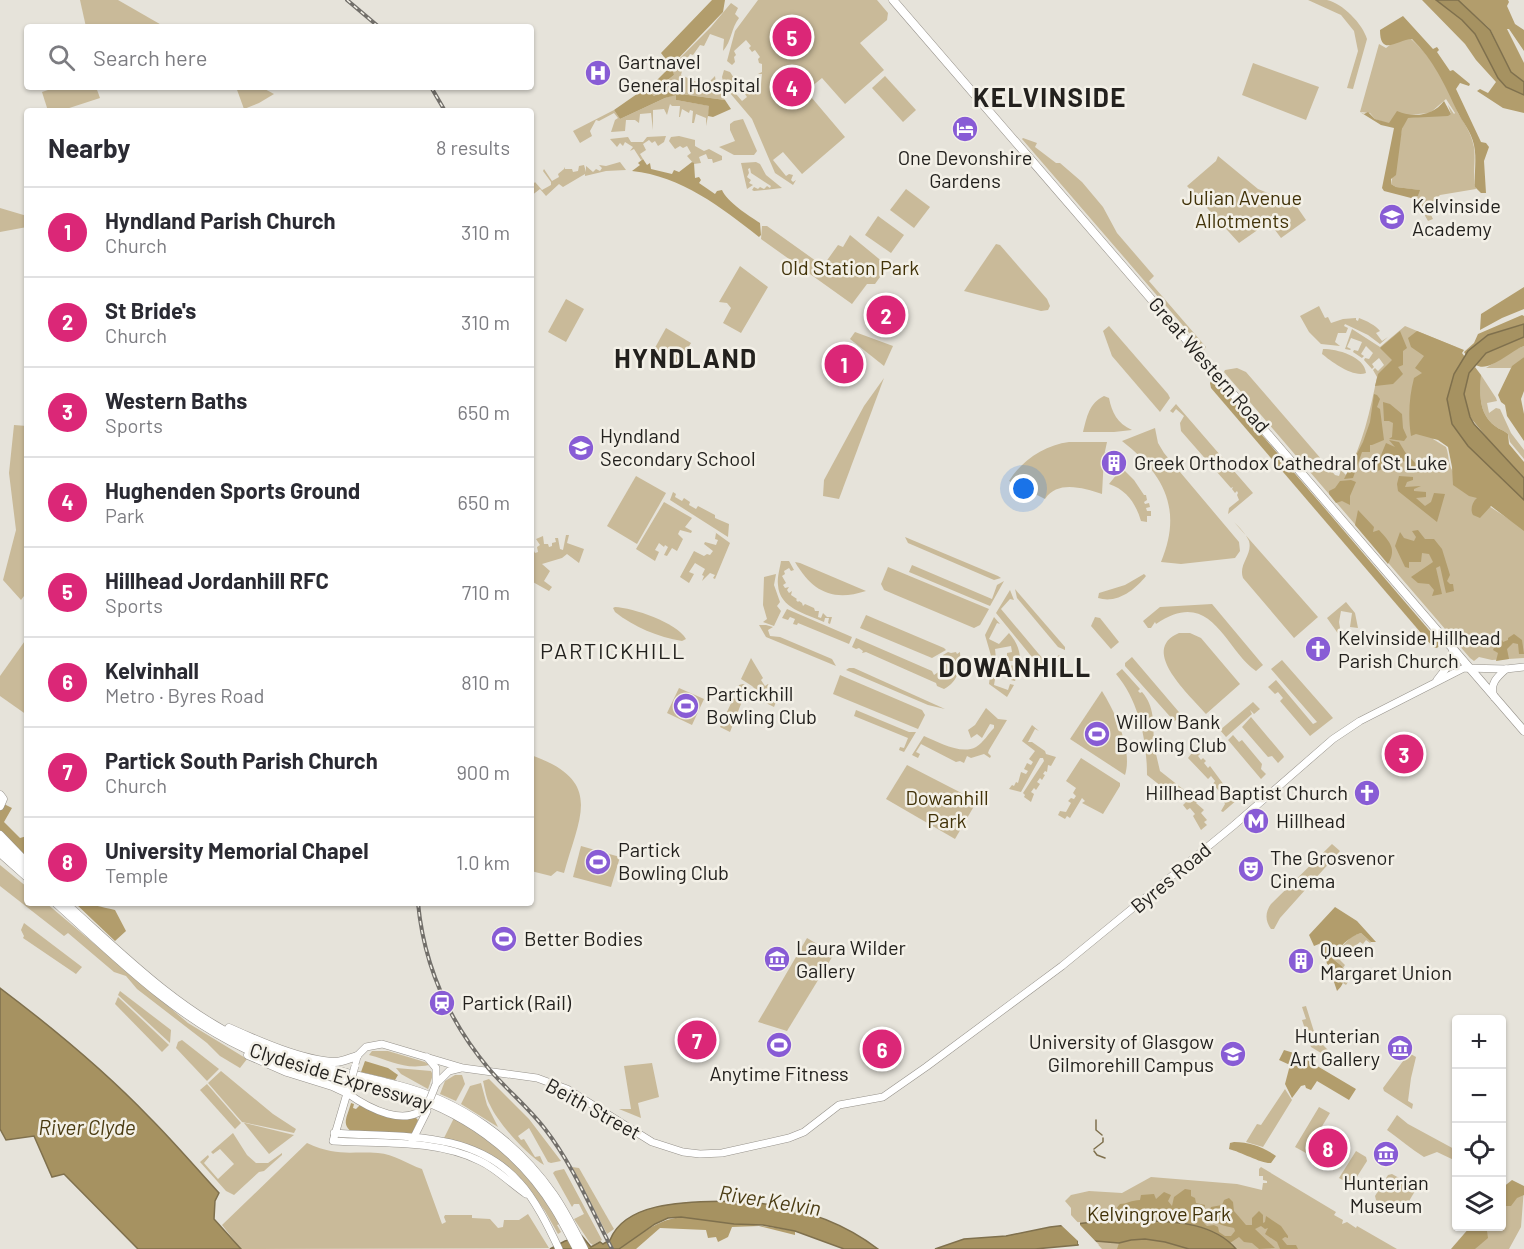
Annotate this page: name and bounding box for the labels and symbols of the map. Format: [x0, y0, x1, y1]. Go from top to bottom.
pin: 5 [772, 15, 812, 60]
place label: Gartnavel General Hospital [618, 49, 760, 96]
hospital icon: Gartnavel General Hospital [583, 58, 613, 88]
pin: 4 [772, 64, 812, 110]
district label: KELVINSIDE [973, 81, 1127, 112]
hotel icon: One Devonshire Gardens [950, 114, 980, 144]
place label: One Devonshire Gardens [898, 145, 1032, 192]
park label: Julian Avenue Allotments [1182, 185, 1302, 232]
place label: Kelvinside Academy [1412, 193, 1501, 240]
school or university icon: Kelvinside Academy [1377, 202, 1407, 232]
park label: Old Station Park [781, 255, 919, 279]
pin: 2 [866, 292, 906, 338]
street label: Great Western Road [1144, 292, 1275, 437]
district label: HYNDLAND [614, 342, 758, 373]
pin: 1 [824, 342, 864, 386]
place label: Hyndland Secondary School [600, 423, 756, 470]
school or university icon: Hyndland Secondary School [566, 433, 596, 463]
building icon: Greek Orthodox Cathedral of St Luke [1099, 448, 1129, 478]
place label: Greek Orthodox Cathedral of St Luke [1134, 450, 1448, 474]
your location [1009, 474, 1038, 503]
place label: Kelvinside Hillhead Parish Church [1338, 625, 1501, 672]
church icon: Kelvinside Hillhead Parish Church [1303, 634, 1333, 664]
district label: PARTICKHILL [540, 637, 686, 663]
district label: DOWANHILL [938, 651, 1092, 682]
place label: Partickhill Bowling Club [706, 681, 817, 728]
sports icon: Partickhill Bowling Club [671, 691, 701, 721]
place label: Willow Bank Bowling Club [1116, 709, 1227, 756]
sports icon: Willow Bank Bowling Club [1082, 719, 1112, 749]
pin: 3 [1384, 732, 1424, 777]
church icon: Hillhead Baptist Church [1352, 778, 1382, 808]
place label: Hillhead Baptist Church [1145, 780, 1348, 804]
park label: Dowanhill Park [905, 785, 989, 832]
metro station icon: Hillhead [1241, 806, 1271, 836]
place label: Hillhead [1276, 808, 1346, 832]
place label: Partick Bowling Club [618, 837, 729, 884]
street label: Byres Road [1125, 837, 1215, 918]
place label: The Grosvenor Cinema [1270, 845, 1395, 892]
sports icon: Partick Bowling Club [583, 847, 613, 877]
theatre icon: The Grosvenor Cinema [1236, 854, 1266, 884]
sports icon: Better Bodies [489, 924, 519, 954]
place label: Better Bodies [524, 926, 643, 950]
place label: Laura Wilder Gallery [796, 935, 906, 982]
place label: Queen Margaret Union [1320, 937, 1452, 984]
museum icon: Laura Wilder Gallery [762, 944, 792, 974]
building icon: Queen Margaret Union [1286, 946, 1316, 976]
station icon: Partick (Rail) [427, 988, 457, 1018]
place label: Partick (Rail) [462, 990, 572, 1014]
pin: 7 [678, 1018, 716, 1062]
place label: Hunterian Art Gallery [1290, 1023, 1380, 1070]
pin: 6 [862, 1026, 902, 1072]
place label: University of Glasgow Gilmorehill Campus [1029, 1029, 1214, 1076]
sports icon: Anytime Fitness [764, 1030, 794, 1060]
museum icon: Hunterian Art Gallery [1385, 1033, 1415, 1063]
street label: Clydeside Expressway [247, 1037, 435, 1115]
school or university icon: University of Glasgow Gilmorehill Campus [1218, 1039, 1248, 1069]
place label: Anytime Fitness [709, 1061, 849, 1085]
street label: Beith Street [542, 1072, 645, 1144]
water label: River Clyde [38, 1114, 136, 1139]
pin: 8 [1308, 1126, 1348, 1170]
museum icon: Hunterian Museum [1371, 1139, 1401, 1169]
place label: Hunterian Museum [1343, 1170, 1429, 1217]
water label: River Kelvin [717, 1179, 823, 1220]
park label: Kelvingrove Park [1087, 1201, 1231, 1225]

